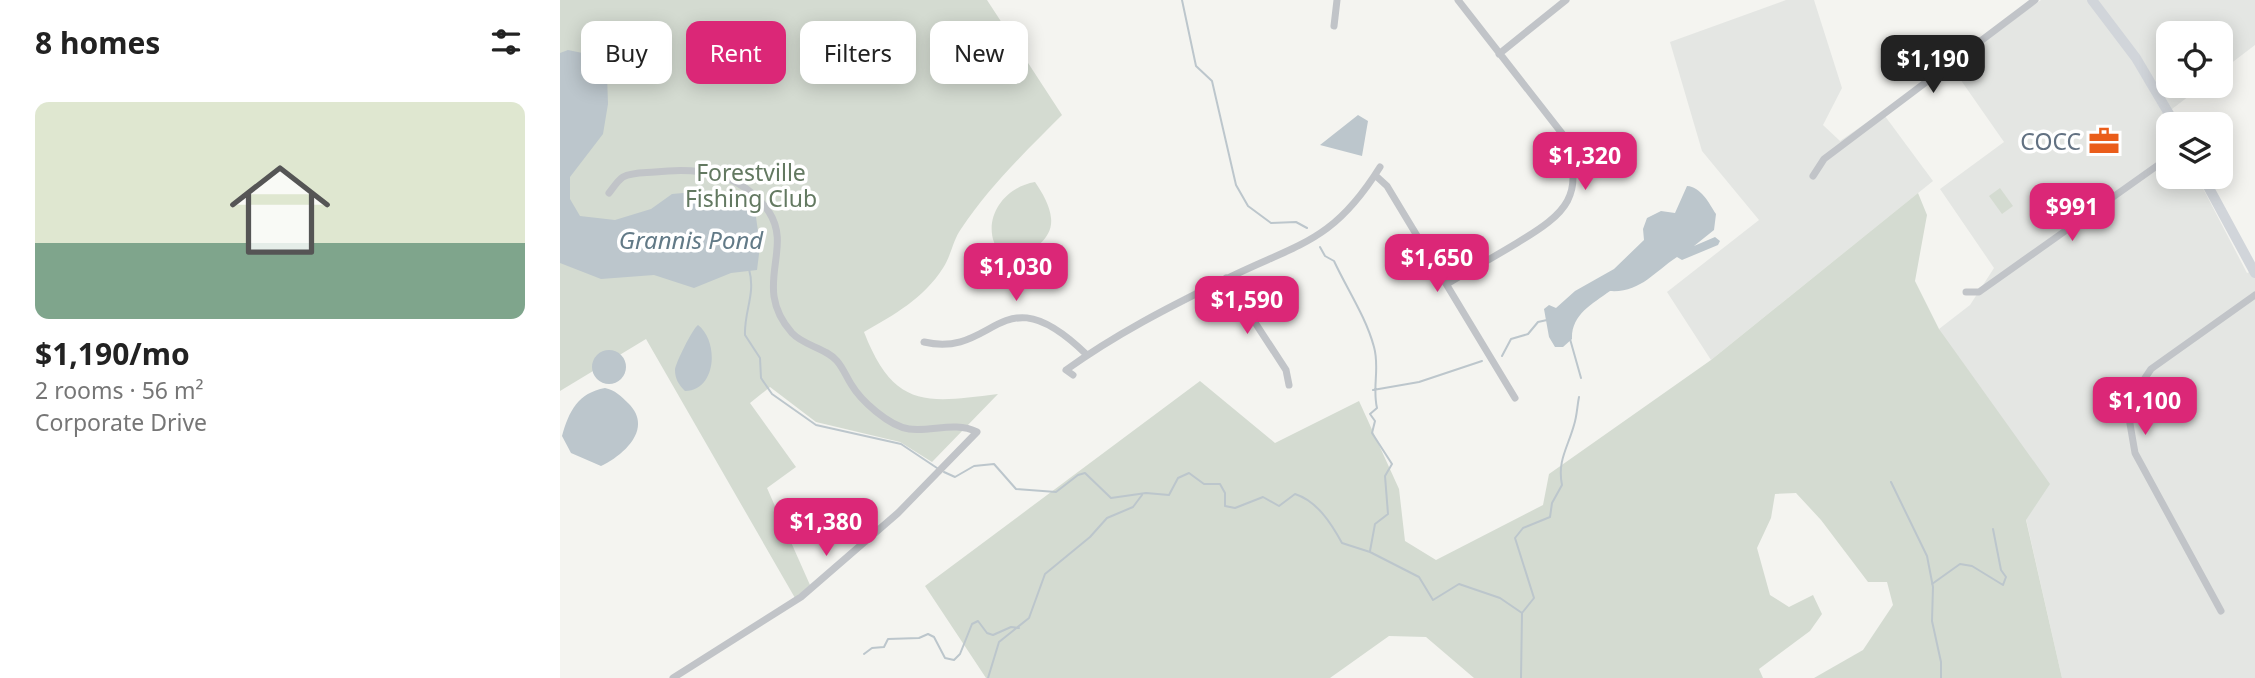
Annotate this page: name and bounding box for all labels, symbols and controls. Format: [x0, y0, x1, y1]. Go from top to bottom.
chip: Buy [581, 21, 672, 84]
chip: Rent [686, 21, 786, 84]
chip: Filters [800, 21, 916, 84]
chip: New [930, 21, 1028, 84]
map controls [2156, 21, 2233, 189]
button: locate [2156, 21, 2233, 98]
text: 8 homes [35, 22, 160, 63]
icon: filters [487, 23, 525, 61]
pin: $1,190 [1876, 36, 1990, 95]
text: $1,190 [1897, 42, 1969, 74]
button: layers [2156, 112, 2233, 189]
office icon: COCC [2087, 124, 2121, 158]
place label: COCC [2020, 125, 2081, 157]
pin: $1,320 [1528, 132, 1642, 192]
text: $1,320 [1549, 139, 1621, 171]
icon: home [217, 147, 343, 273]
park label: Forestville Fishing Club [685, 156, 817, 214]
pin: $991 [2031, 184, 2113, 243]
text: $991 [2046, 190, 2098, 222]
water label: Grannis Pond [619, 223, 764, 256]
pin: $1,650 [1380, 234, 1494, 294]
text: $1,650 [1401, 241, 1473, 273]
pin: $1,030 [959, 244, 1073, 303]
text: $1,030 [980, 250, 1052, 282]
pin: $1,590 [1190, 276, 1304, 336]
text: $1,590 [1211, 283, 1283, 315]
text: $1,190/mo [35, 333, 190, 374]
text: 2 rooms · 56 m² [35, 374, 204, 406]
pin: $1,100 [2088, 378, 2202, 437]
text: $1,100 [2109, 384, 2181, 416]
text: Corporate Drive [35, 406, 207, 438]
pin: $1,380 [769, 498, 883, 558]
text: $1,380 [790, 505, 862, 537]

